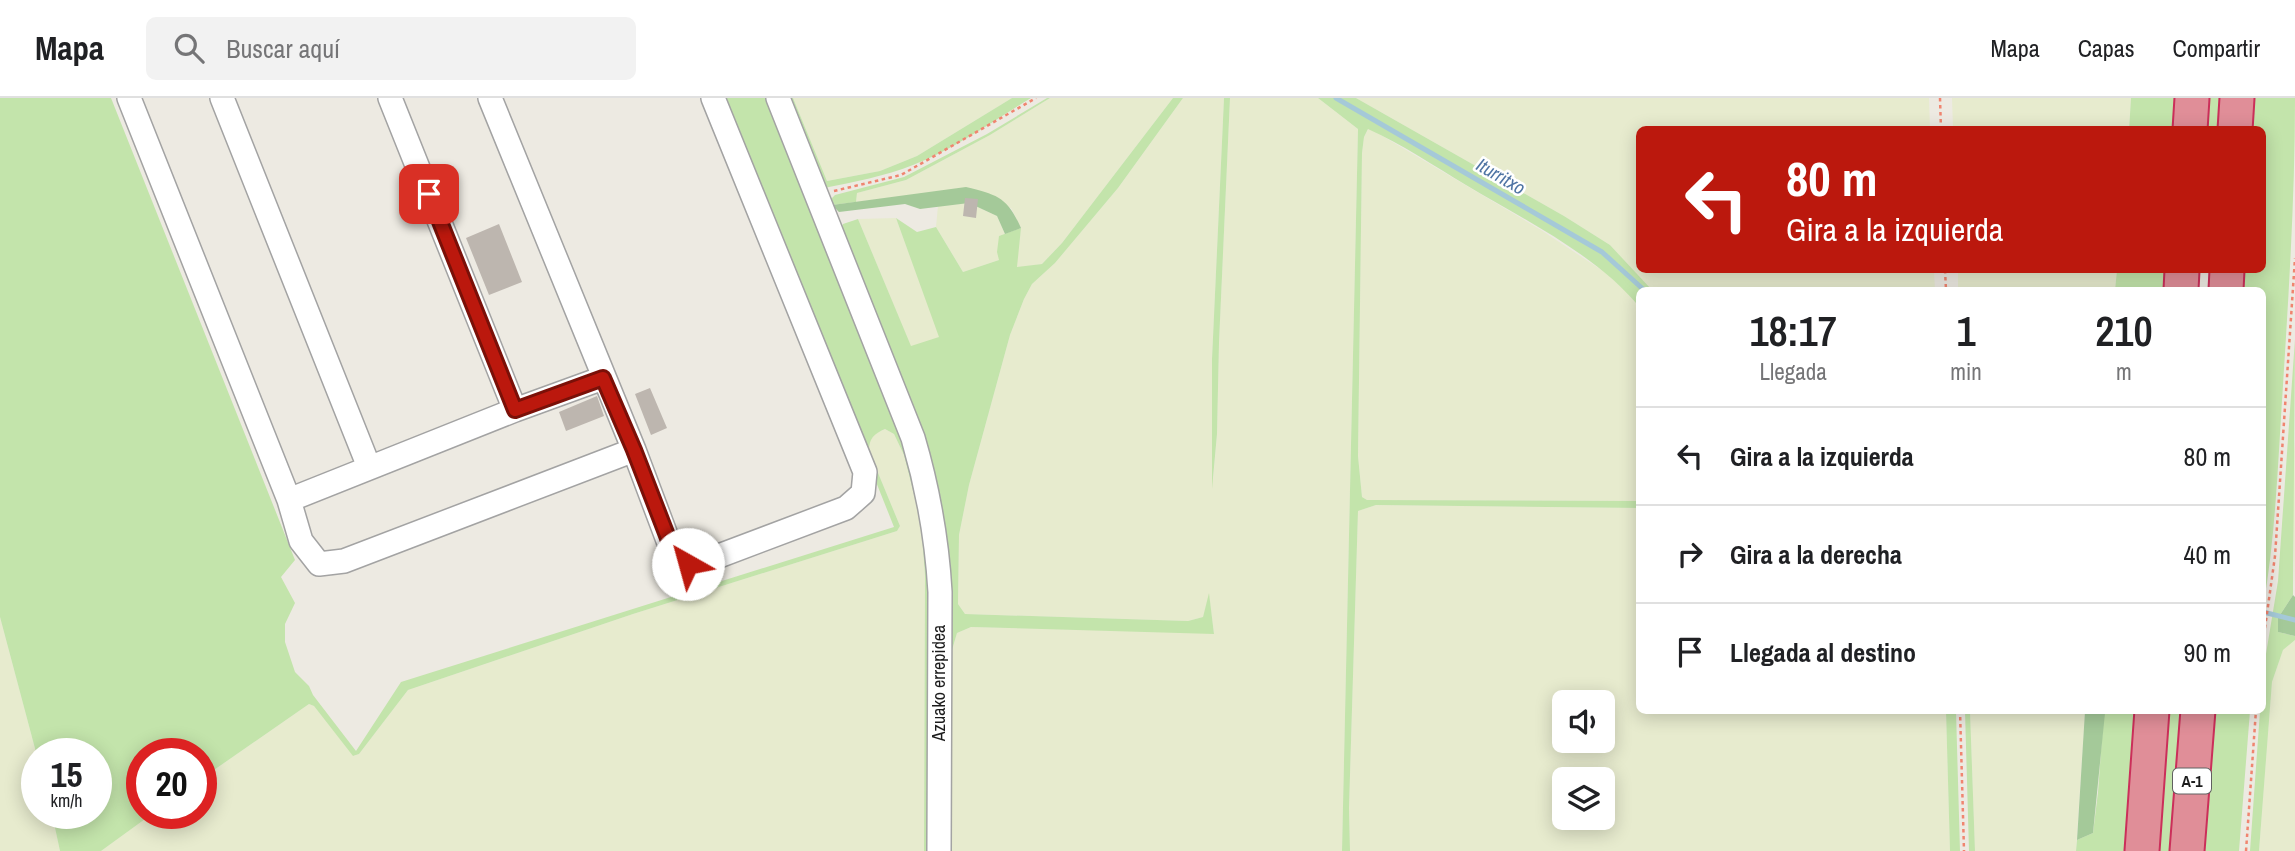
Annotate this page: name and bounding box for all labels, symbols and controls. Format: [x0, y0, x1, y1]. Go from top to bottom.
search box [146, 17, 636, 80]
text: Mapa [35, 26, 104, 70]
icon: search [170, 29, 208, 67]
text: Buscar aquí [226, 31, 340, 66]
text: Mapa [1990, 32, 2040, 64]
text: Capas [2078, 32, 2135, 64]
text: Compartir [2173, 32, 2260, 64]
text: 80 m [1786, 145, 1878, 211]
water label: Iturritxo [1472, 152, 1531, 201]
icon: left [1671, 154, 1762, 245]
pin [399, 164, 459, 224]
icon: arrive [410, 175, 448, 213]
text: Gira a la izquierda [1786, 208, 2003, 251]
text: 18:17 [1749, 303, 1837, 359]
text: 1 [1956, 303, 1976, 359]
text: 210 [2095, 303, 2153, 359]
text: Llegada [1760, 356, 1827, 387]
text: min [1950, 356, 1982, 387]
text: m [2116, 356, 2132, 387]
icon: left [1671, 437, 1709, 475]
text: Gira a la izquierda [1730, 439, 1914, 474]
text: 80 m [2184, 439, 2231, 474]
position arrow [651, 527, 725, 601]
icon: right [1671, 535, 1709, 573]
text: Gira a la derecha [1730, 537, 1902, 572]
text: 40 m [2184, 537, 2231, 572]
street label: Azuako errepidea [926, 625, 951, 742]
icon: arrive [1671, 633, 1709, 671]
text: Llegada al destino [1730, 635, 1916, 670]
text: 90 m [2184, 635, 2231, 670]
map controls [1552, 690, 1615, 830]
button: sound [1552, 690, 1615, 753]
speed limit sign: 20 [126, 738, 217, 829]
text: 15 [51, 751, 82, 798]
button: layers [1552, 767, 1615, 830]
road number: A-1 [2173, 768, 2211, 794]
text: km/h [51, 788, 83, 813]

